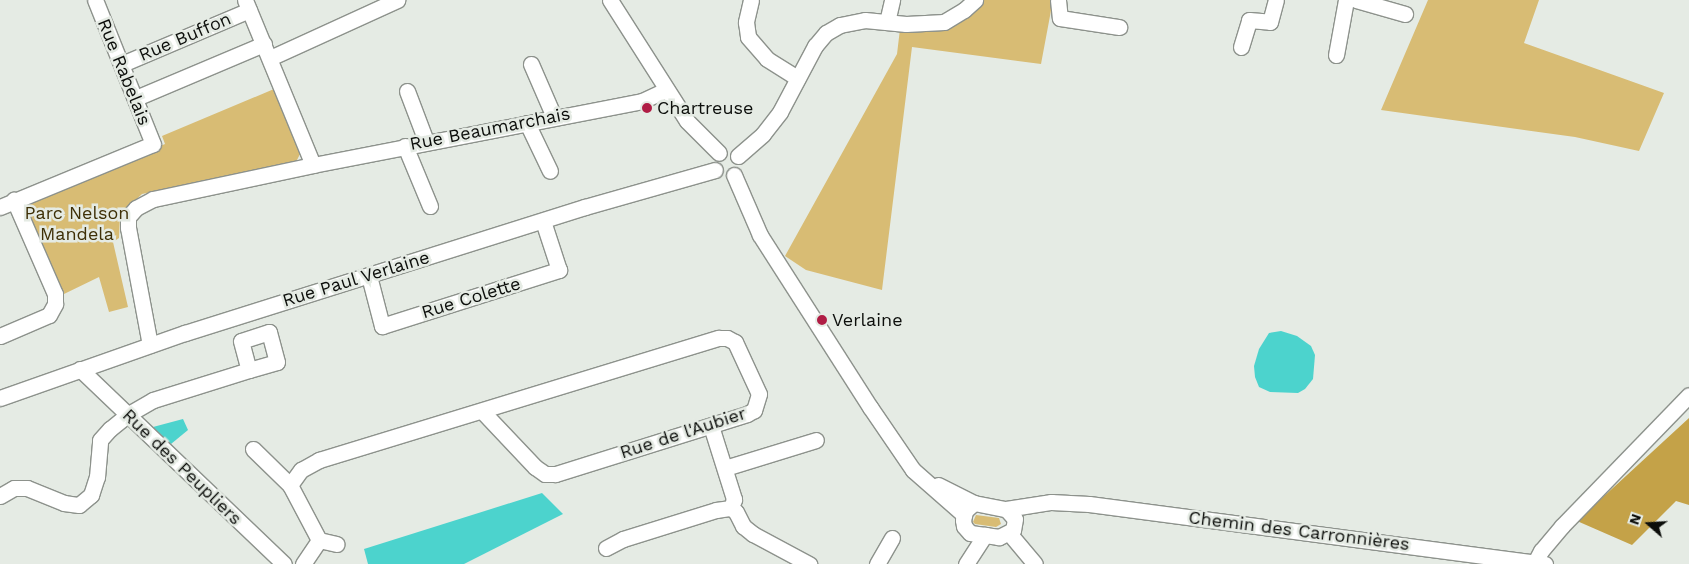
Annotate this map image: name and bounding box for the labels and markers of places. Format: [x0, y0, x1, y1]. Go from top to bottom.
place label: Chartreuse [657, 97, 753, 119]
marker: Chartreuse [641, 102, 653, 114]
place label: Verlaine [832, 309, 903, 331]
marker: Verlaine [816, 314, 828, 326]

